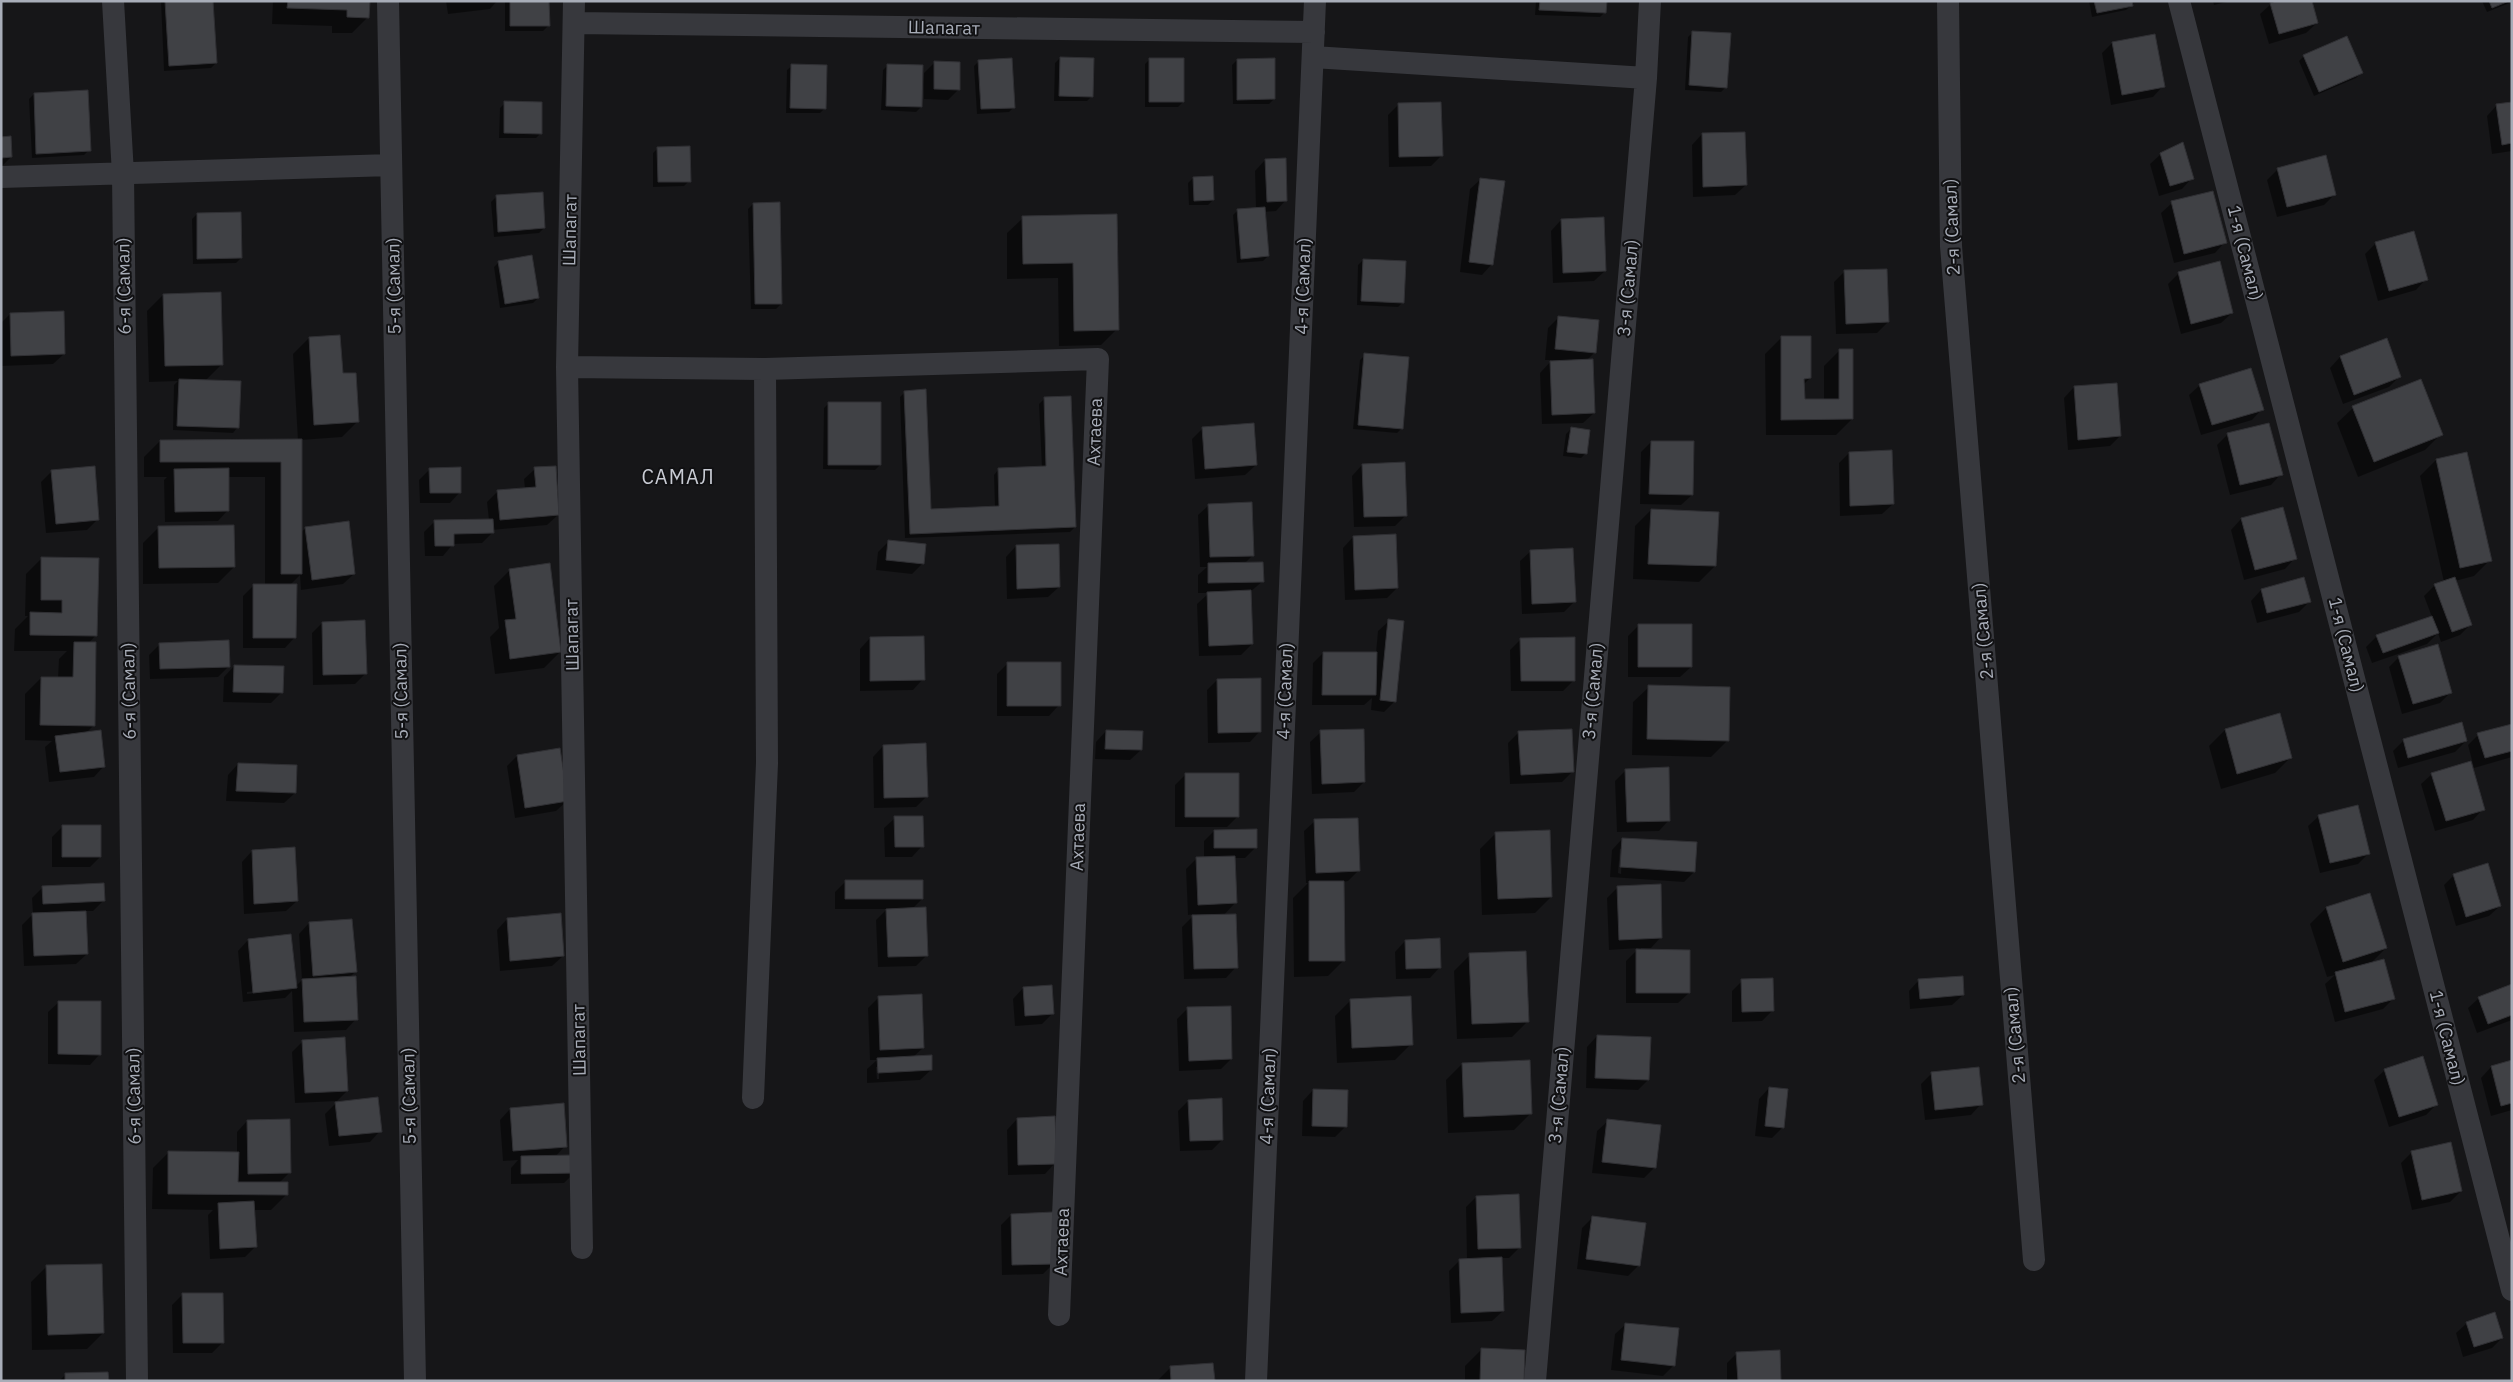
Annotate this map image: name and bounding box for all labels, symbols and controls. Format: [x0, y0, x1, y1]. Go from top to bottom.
street label: Шапагат [908, 15, 981, 40]
street label: 2-я (Самал) [1938, 178, 1965, 276]
street label: Шапагат [557, 193, 582, 266]
street label: 1-я (Самал) [2223, 203, 2268, 303]
street label: 6-я (Самал) [111, 237, 136, 335]
street label: 5-я (Самал) [381, 237, 406, 335]
street label: 4-я (Самал) [1289, 237, 1316, 335]
street label: 3-я (Самал) [1612, 239, 1643, 337]
street label: Ахтаева [1082, 397, 1107, 466]
district label: САМАЛ [641, 463, 715, 490]
street label: 2-я (Самал) [1967, 582, 1998, 680]
street label: 1-я (Самал) [2324, 595, 2369, 695]
street label: Шапагат [559, 598, 584, 671]
street label: 6-я (Самал) [116, 642, 141, 740]
street label: 5-я (Самал) [388, 642, 413, 740]
street label: 4-я (Самал) [1271, 642, 1298, 740]
street label: 3-я (Самал) [1577, 642, 1608, 740]
street label: Ахтаева [1065, 802, 1090, 871]
street label: 2-я (Самал) [1999, 986, 2030, 1084]
street label: 1-я (Самал) [2425, 988, 2470, 1088]
street label: Шапагат [566, 1003, 591, 1076]
street label: 3-я (Самал) [1543, 1046, 1574, 1144]
street label: 6-я (Самал) [121, 1047, 146, 1145]
street label: 5-я (Самал) [396, 1047, 421, 1145]
street label: 4-я (Самал) [1254, 1047, 1281, 1145]
street label: Ахтаева [1049, 1207, 1074, 1276]

